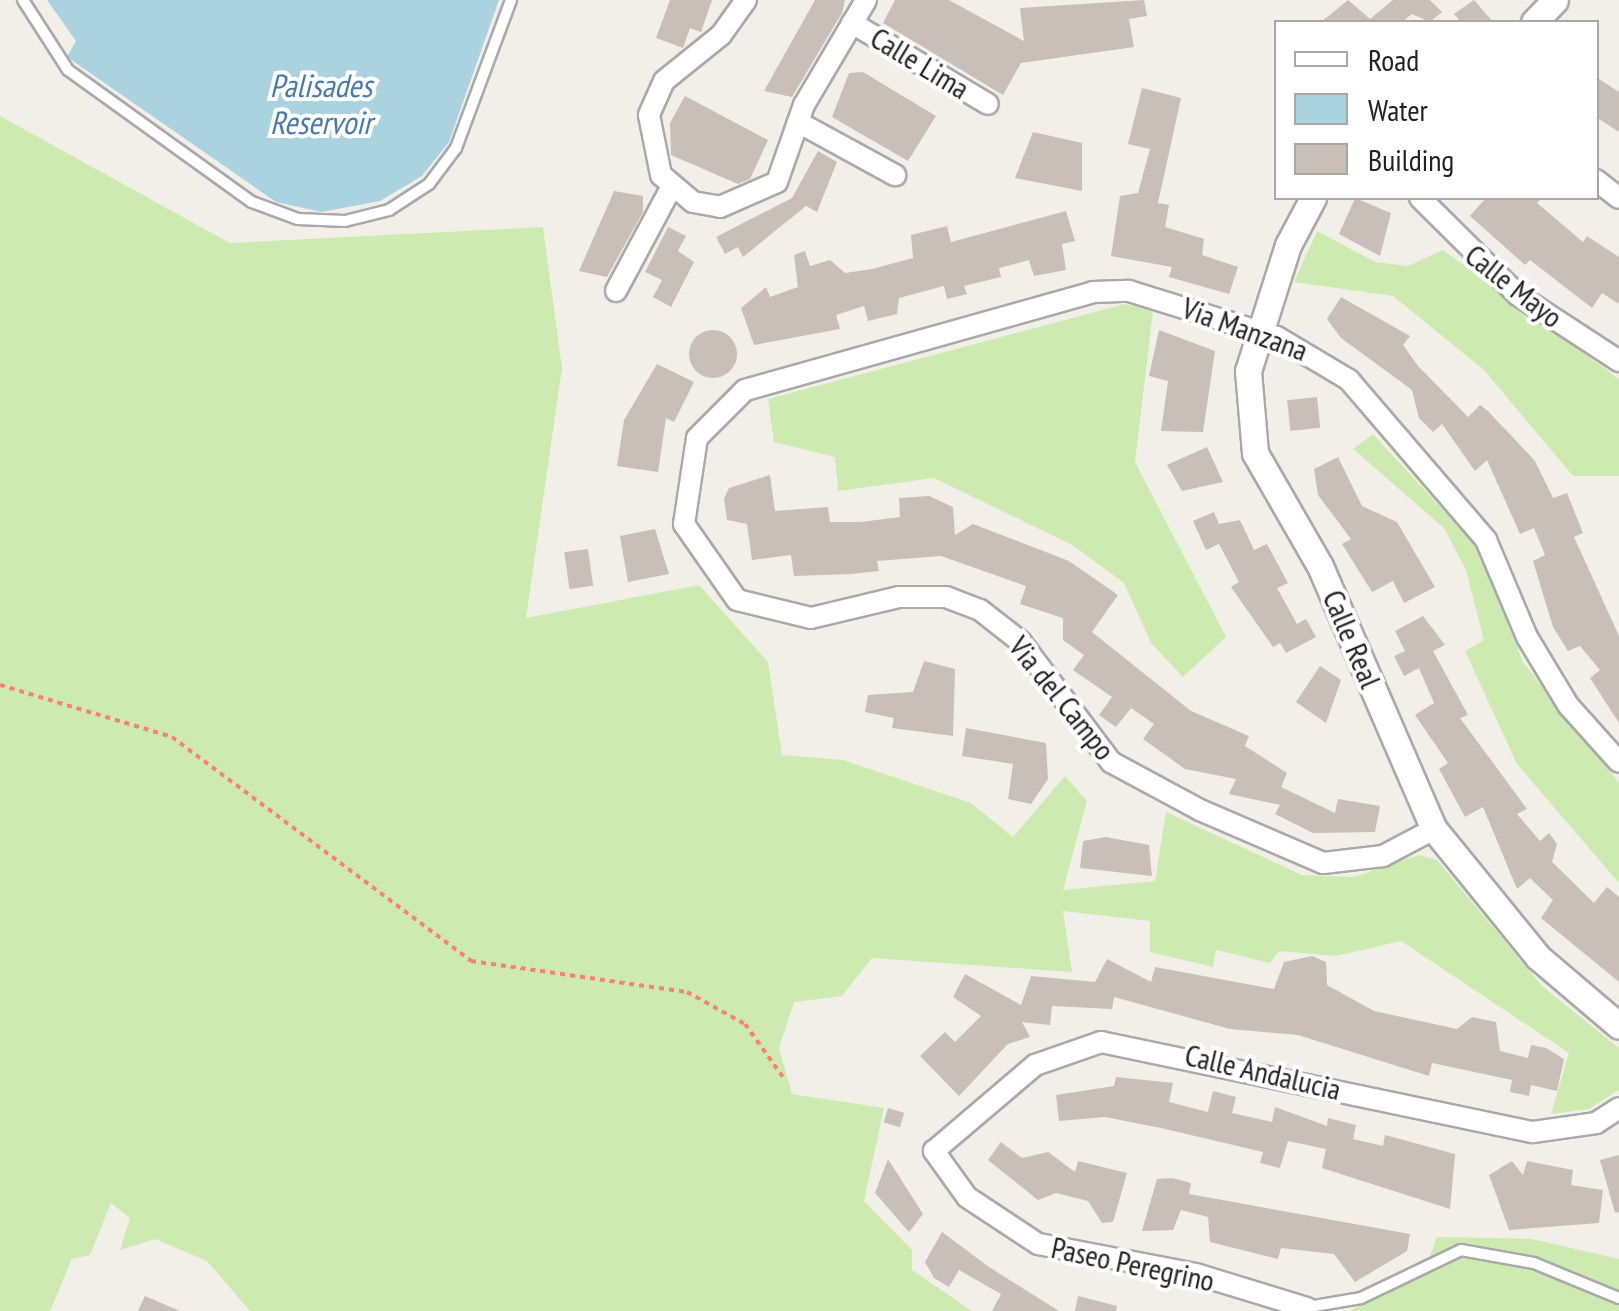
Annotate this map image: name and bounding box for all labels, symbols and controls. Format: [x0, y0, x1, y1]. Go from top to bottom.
street label: Calle Lima [864, 20, 976, 106]
legend [1274, 20, 1599, 200]
text: Road [1368, 40, 1419, 79]
water label: Palisades Reservoir [270, 67, 372, 142]
text: Water [1368, 90, 1428, 129]
text: Building [1368, 140, 1454, 179]
street label: Calle Mayo [1458, 237, 1570, 335]
street label: Via Manzana [1177, 290, 1313, 368]
street label: Calle Real [1315, 585, 1389, 693]
street label: Via del Campo [1001, 629, 1123, 767]
street label: Calle Andalucia [1181, 1037, 1345, 1107]
street label: Paseo Peregrino [1048, 1229, 1218, 1299]

